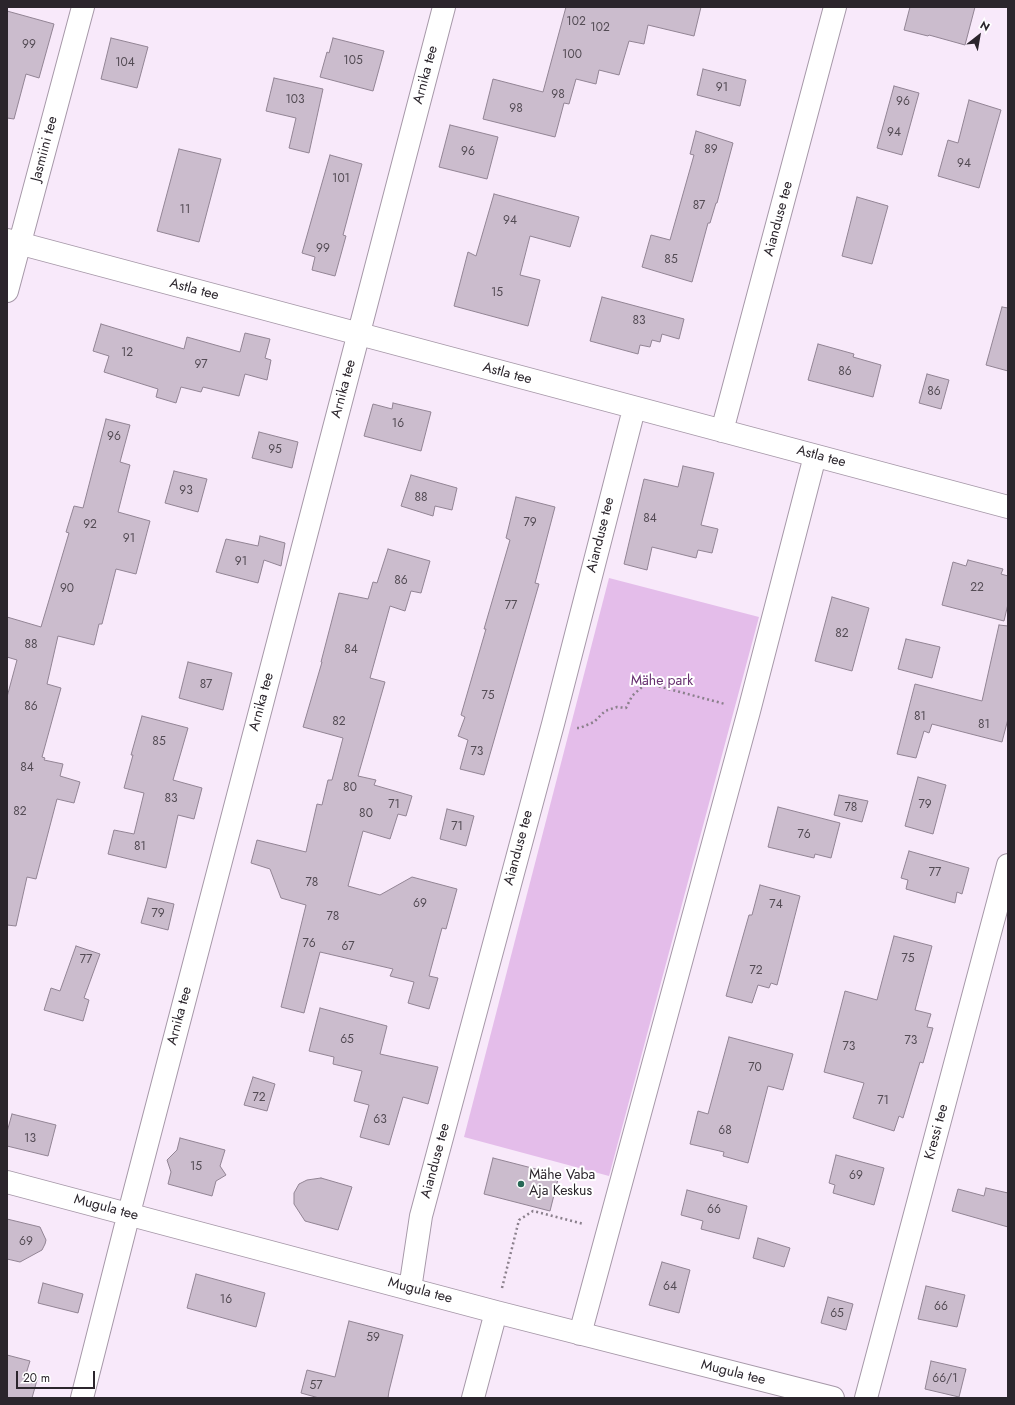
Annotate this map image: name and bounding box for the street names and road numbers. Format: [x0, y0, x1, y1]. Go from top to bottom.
street label: Arnika tee [410, 44, 442, 106]
street label: Jasmiini tee [28, 115, 62, 183]
street label: Aianduse tee [761, 180, 797, 258]
street label: Astla tee [168, 275, 220, 305]
street label: Arnika tee [328, 358, 360, 420]
street label: Astla tee [481, 359, 533, 389]
street label: Astla tee [795, 442, 847, 472]
street label: Aianduse tee [584, 496, 618, 574]
street label: Arnika tee [246, 671, 278, 733]
street label: Aianduse tee [501, 809, 537, 887]
street label: Arnika tee [164, 985, 196, 1047]
street label: Kressi tee [922, 1102, 952, 1162]
street label: Aianduse tee [418, 1122, 454, 1200]
street label: Mugula tee [72, 1191, 140, 1225]
street label: Mugula tee [386, 1274, 454, 1308]
street label: Mugula tee [699, 1357, 767, 1389]

